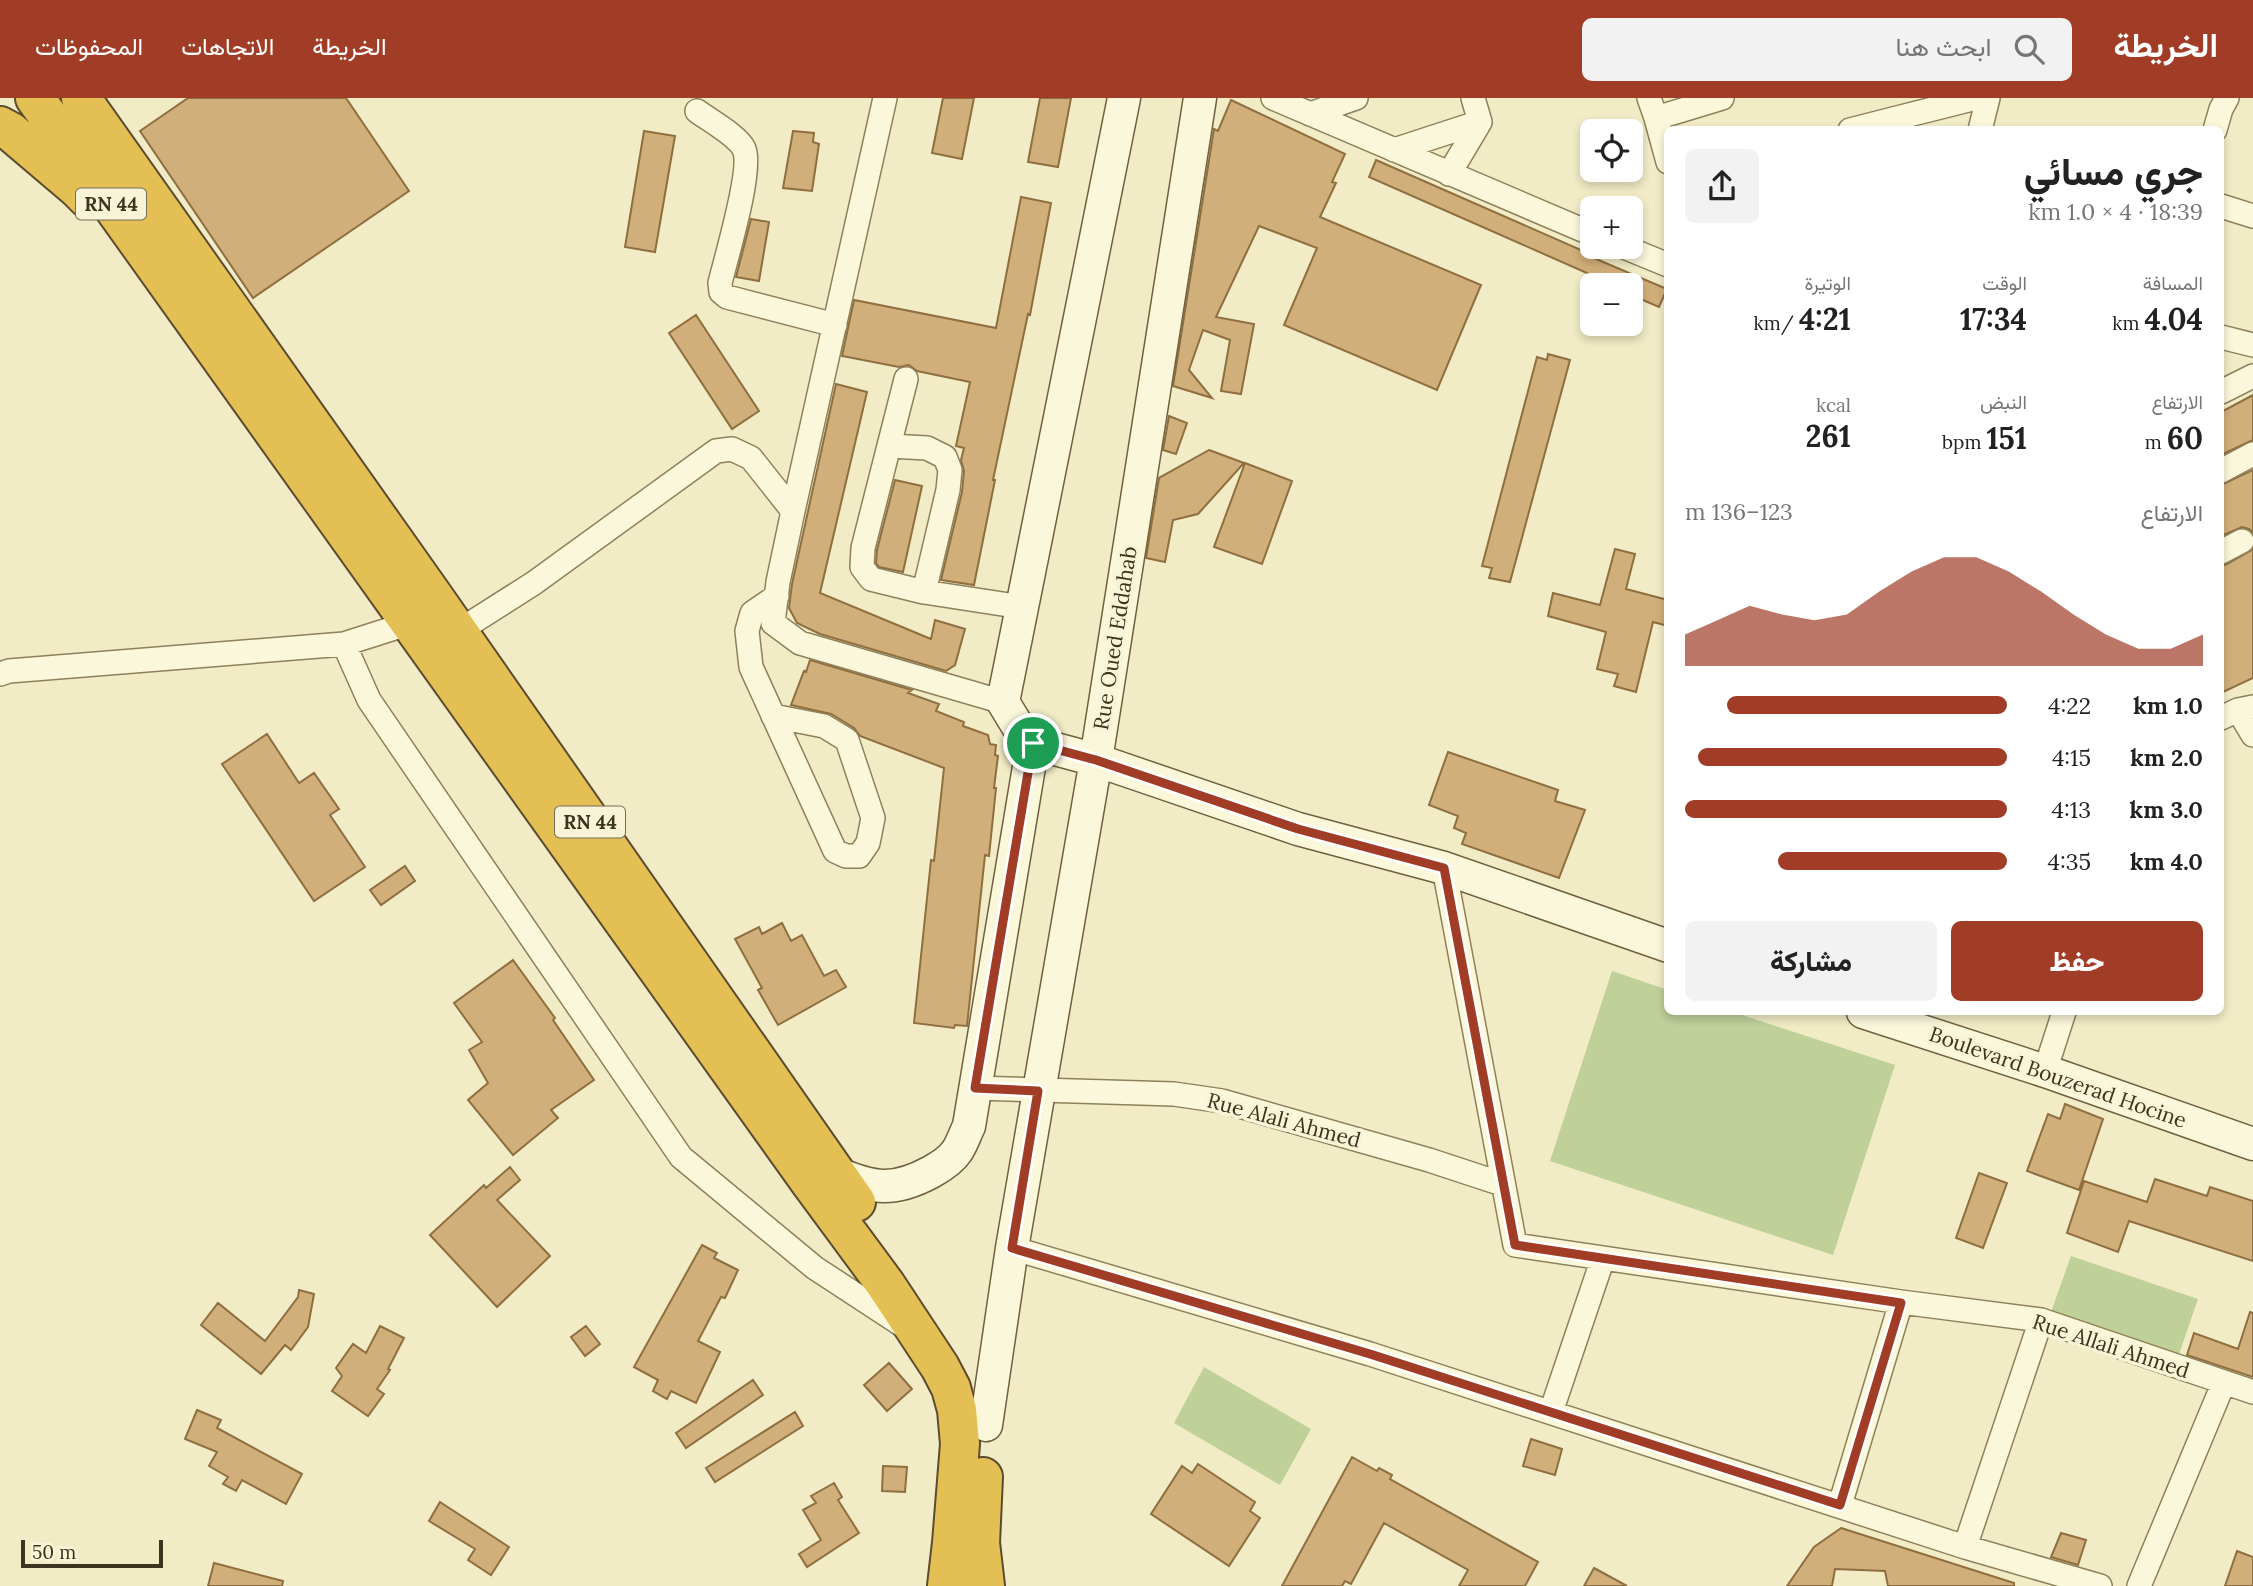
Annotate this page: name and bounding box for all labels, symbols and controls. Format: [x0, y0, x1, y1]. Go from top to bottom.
search box [1582, 18, 2072, 81]
text: الخريطة [2114, 24, 2218, 66]
text: ابحث هنا [1895, 30, 1992, 63]
icon: search [2010, 30, 2048, 68]
text: المحفوظات [35, 31, 143, 62]
text: الاتجاهات [181, 31, 274, 62]
text: الخريطة [312, 31, 387, 62]
map controls [1580, 119, 1643, 336]
button: locate [1580, 119, 1643, 182]
text: جري مسائي [2024, 147, 2203, 195]
button: share [1685, 149, 1759, 223]
road number: RN 44 [76, 188, 146, 220]
button: + [1580, 196, 1643, 259]
text: 18:39 · 4 × 1.0 km [2028, 197, 2203, 226]
text: الوتيرة [1805, 271, 1851, 295]
text: الوقت [1982, 271, 2027, 295]
text: المسافة [2143, 271, 2203, 295]
button: − [1580, 273, 1643, 336]
text: 4:21 [1799, 300, 1851, 338]
text: 17:34 [1960, 300, 2027, 338]
text: 4.04 [2145, 300, 2203, 338]
text: /km [1754, 311, 1799, 335]
text: km [2112, 311, 2145, 335]
text: النبض [1980, 390, 2027, 414]
text: الارتفاع [2151, 390, 2203, 414]
text: kcal [1816, 393, 1851, 417]
text: 261 [1806, 417, 1851, 455]
text: 151 [1986, 419, 2027, 457]
text: 60 [2167, 419, 2203, 457]
text: bpm [1942, 430, 1986, 454]
text: m [2145, 430, 2167, 454]
text: 123–136 m [1685, 497, 1793, 526]
text: الارتفاع [2141, 498, 2203, 527]
street label: Rue Oued Eddahab [1087, 544, 1143, 732]
text: 4:22 [2048, 691, 2091, 720]
text: 1.0 km [2133, 691, 2203, 720]
pin [1003, 713, 1063, 773]
icon: arrive [1014, 724, 1052, 762]
text: 4:15 [2052, 743, 2091, 772]
text: 2.0 km [2130, 743, 2203, 772]
text: 4:13 [2052, 795, 2091, 824]
text: 3.0 km [2130, 795, 2203, 824]
road number: RN 44 [555, 806, 625, 838]
text: 4:35 [2047, 847, 2091, 876]
text: 4.0 km [2130, 847, 2203, 876]
button: مشاركة [1685, 921, 1937, 1001]
button: حفظ [1951, 921, 2203, 1001]
street label: Boulevard Bouzerad Hocine [1926, 1020, 2190, 1134]
street label: Rue Alali Ahmed [1204, 1087, 1364, 1153]
street label: Rue Allali Ahmed [2029, 1308, 2193, 1384]
scale bar [21, 1537, 163, 1569]
text: 50 m [32, 1540, 76, 1564]

